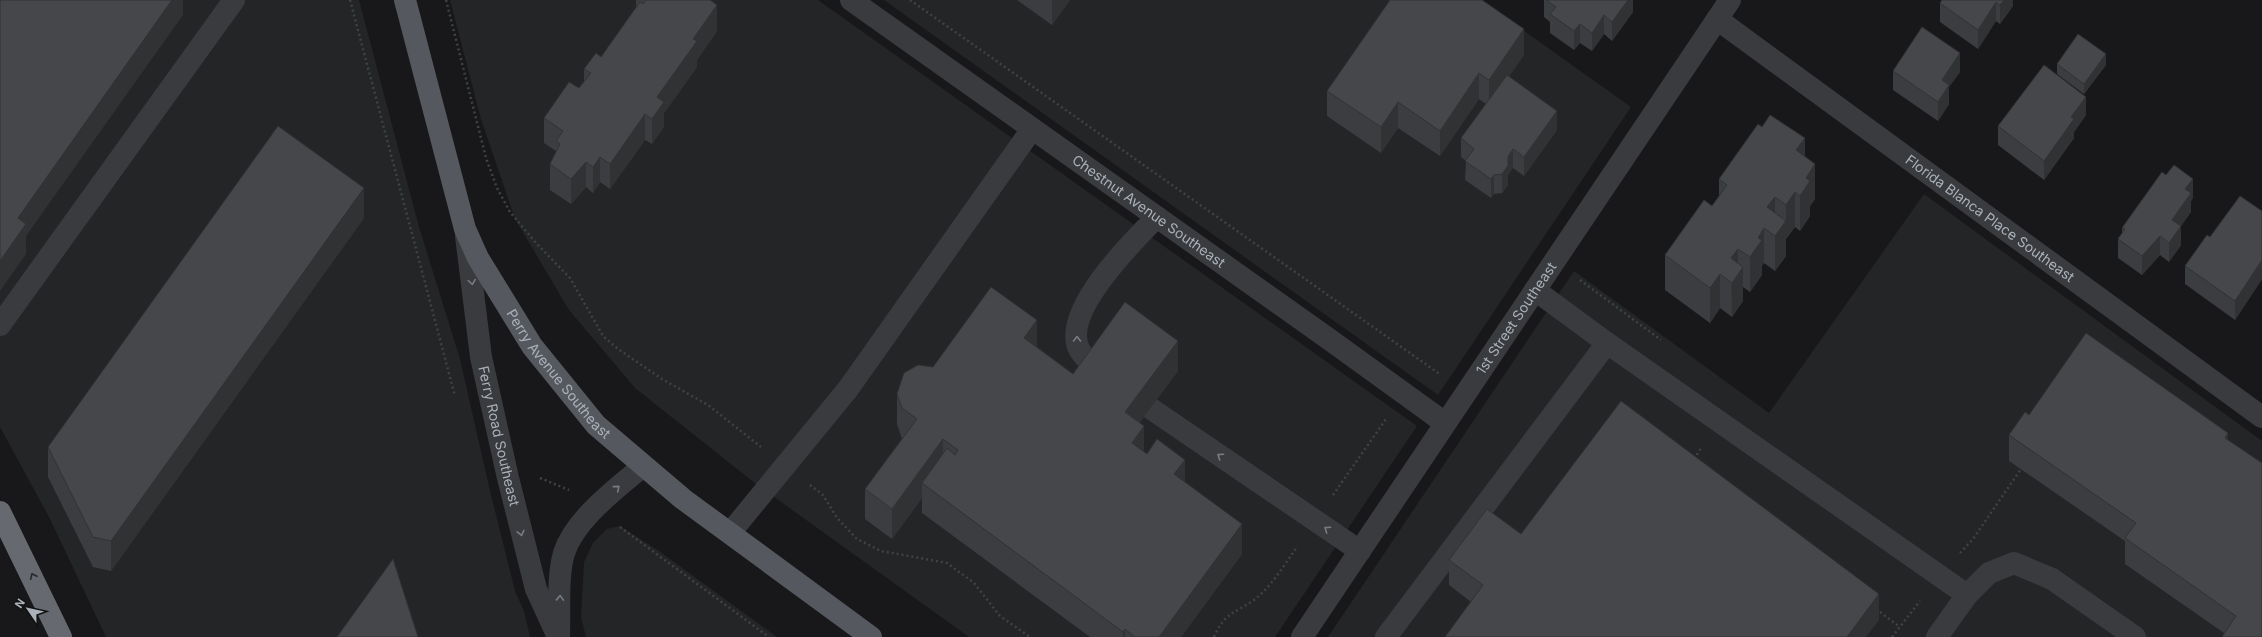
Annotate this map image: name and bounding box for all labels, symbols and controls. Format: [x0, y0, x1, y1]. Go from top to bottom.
street label: Chestnut Avenue Southeast [1069, 151, 1229, 271]
street label: Florida Blanca Place Southeast [1902, 151, 2078, 286]
street label: 1st Street Southeast [1472, 258, 1560, 377]
one-way arrow [467, 279, 476, 285]
street label: Perry Avenue Southeast [503, 306, 615, 442]
one-way arrow [1073, 336, 1081, 342]
street label: Ferry Road Southeast [475, 364, 524, 508]
one-way arrow [1217, 453, 1224, 461]
one-way arrow [613, 486, 620, 493]
one-way arrow [1324, 527, 1331, 534]
one-way arrow [517, 529, 525, 536]
one-way arrow [30, 573, 38, 581]
north arrow [8, 589, 48, 629]
one-way arrow [556, 595, 565, 601]
text: N [12, 596, 28, 611]

